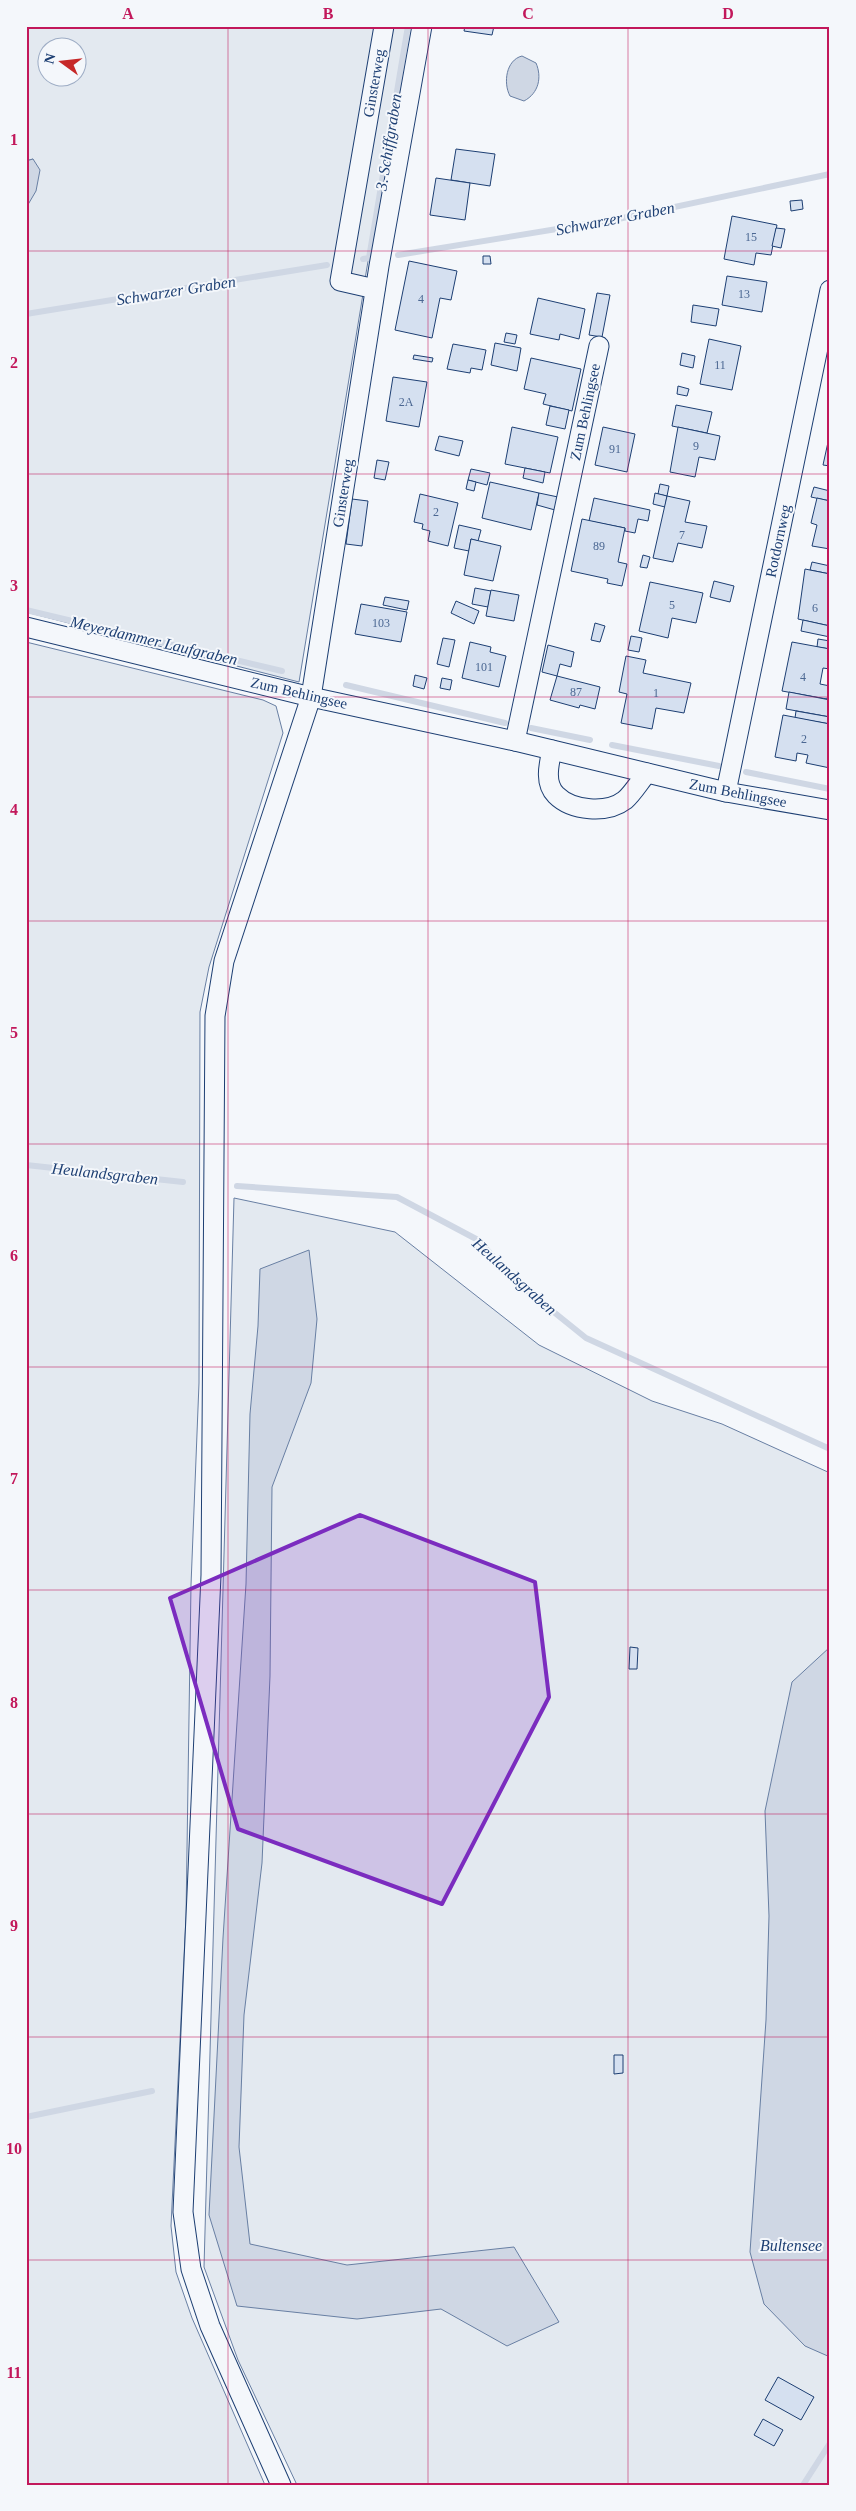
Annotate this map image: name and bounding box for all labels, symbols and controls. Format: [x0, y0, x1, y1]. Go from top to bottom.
text: A [122, 5, 134, 22]
text: B [323, 5, 334, 22]
text: C [522, 5, 534, 22]
text: D [722, 5, 734, 22]
north arrow [38, 38, 88, 88]
street label: Ginsterweg [360, 47, 388, 118]
text: N [41, 52, 58, 66]
water label: 3. Schiffgraben [372, 92, 406, 193]
text: 1 [10, 131, 18, 148]
water label: Schwarzer Graben [554, 199, 676, 238]
house number: 15 [745, 230, 757, 244]
water label: Schwarzer Graben [115, 273, 237, 308]
house number: 13 [738, 287, 750, 301]
house number: 4 [418, 292, 424, 306]
text: 2 [10, 354, 18, 371]
house number: 11 [714, 358, 726, 372]
street label: Zum Behlingsee [567, 362, 603, 462]
house number: 2A [399, 395, 414, 409]
house number: 9 [693, 439, 699, 453]
house number: 91 [609, 442, 621, 456]
street label: Ginsterweg [330, 457, 356, 528]
street label: Rotdornweg [762, 503, 794, 579]
house number: 2 [433, 505, 439, 519]
house number: 7 [679, 528, 685, 542]
house number: 89 [593, 539, 605, 553]
text: 3 [10, 577, 18, 594]
house number: 5 [669, 598, 675, 612]
house number: 6 [812, 601, 818, 615]
water label: Meyerdammer Laufgraben [67, 613, 239, 669]
house number: 103 [372, 616, 390, 630]
house number: 101 [475, 660, 493, 674]
house number: 4 [800, 670, 806, 684]
street label: Zum Behlingsee [249, 674, 349, 712]
house number: 87 [570, 685, 582, 699]
house number: 1 [653, 686, 659, 700]
house number: 2 [801, 732, 807, 746]
street label: Zum Behlingsee [688, 776, 788, 810]
text: 4 [10, 801, 18, 818]
text: 5 [10, 1024, 18, 1041]
water label: Heulandsgraben [50, 1159, 159, 1189]
water label: Heulandsgraben [468, 1234, 560, 1319]
text: 6 [10, 1247, 18, 1264]
text: 7 [10, 1470, 18, 1487]
text: 8 [10, 1694, 18, 1711]
text: 9 [10, 1917, 18, 1934]
text: 10 [6, 2140, 22, 2157]
water label: Bultensee [760, 2237, 822, 2254]
text: 11 [6, 2364, 22, 2381]

